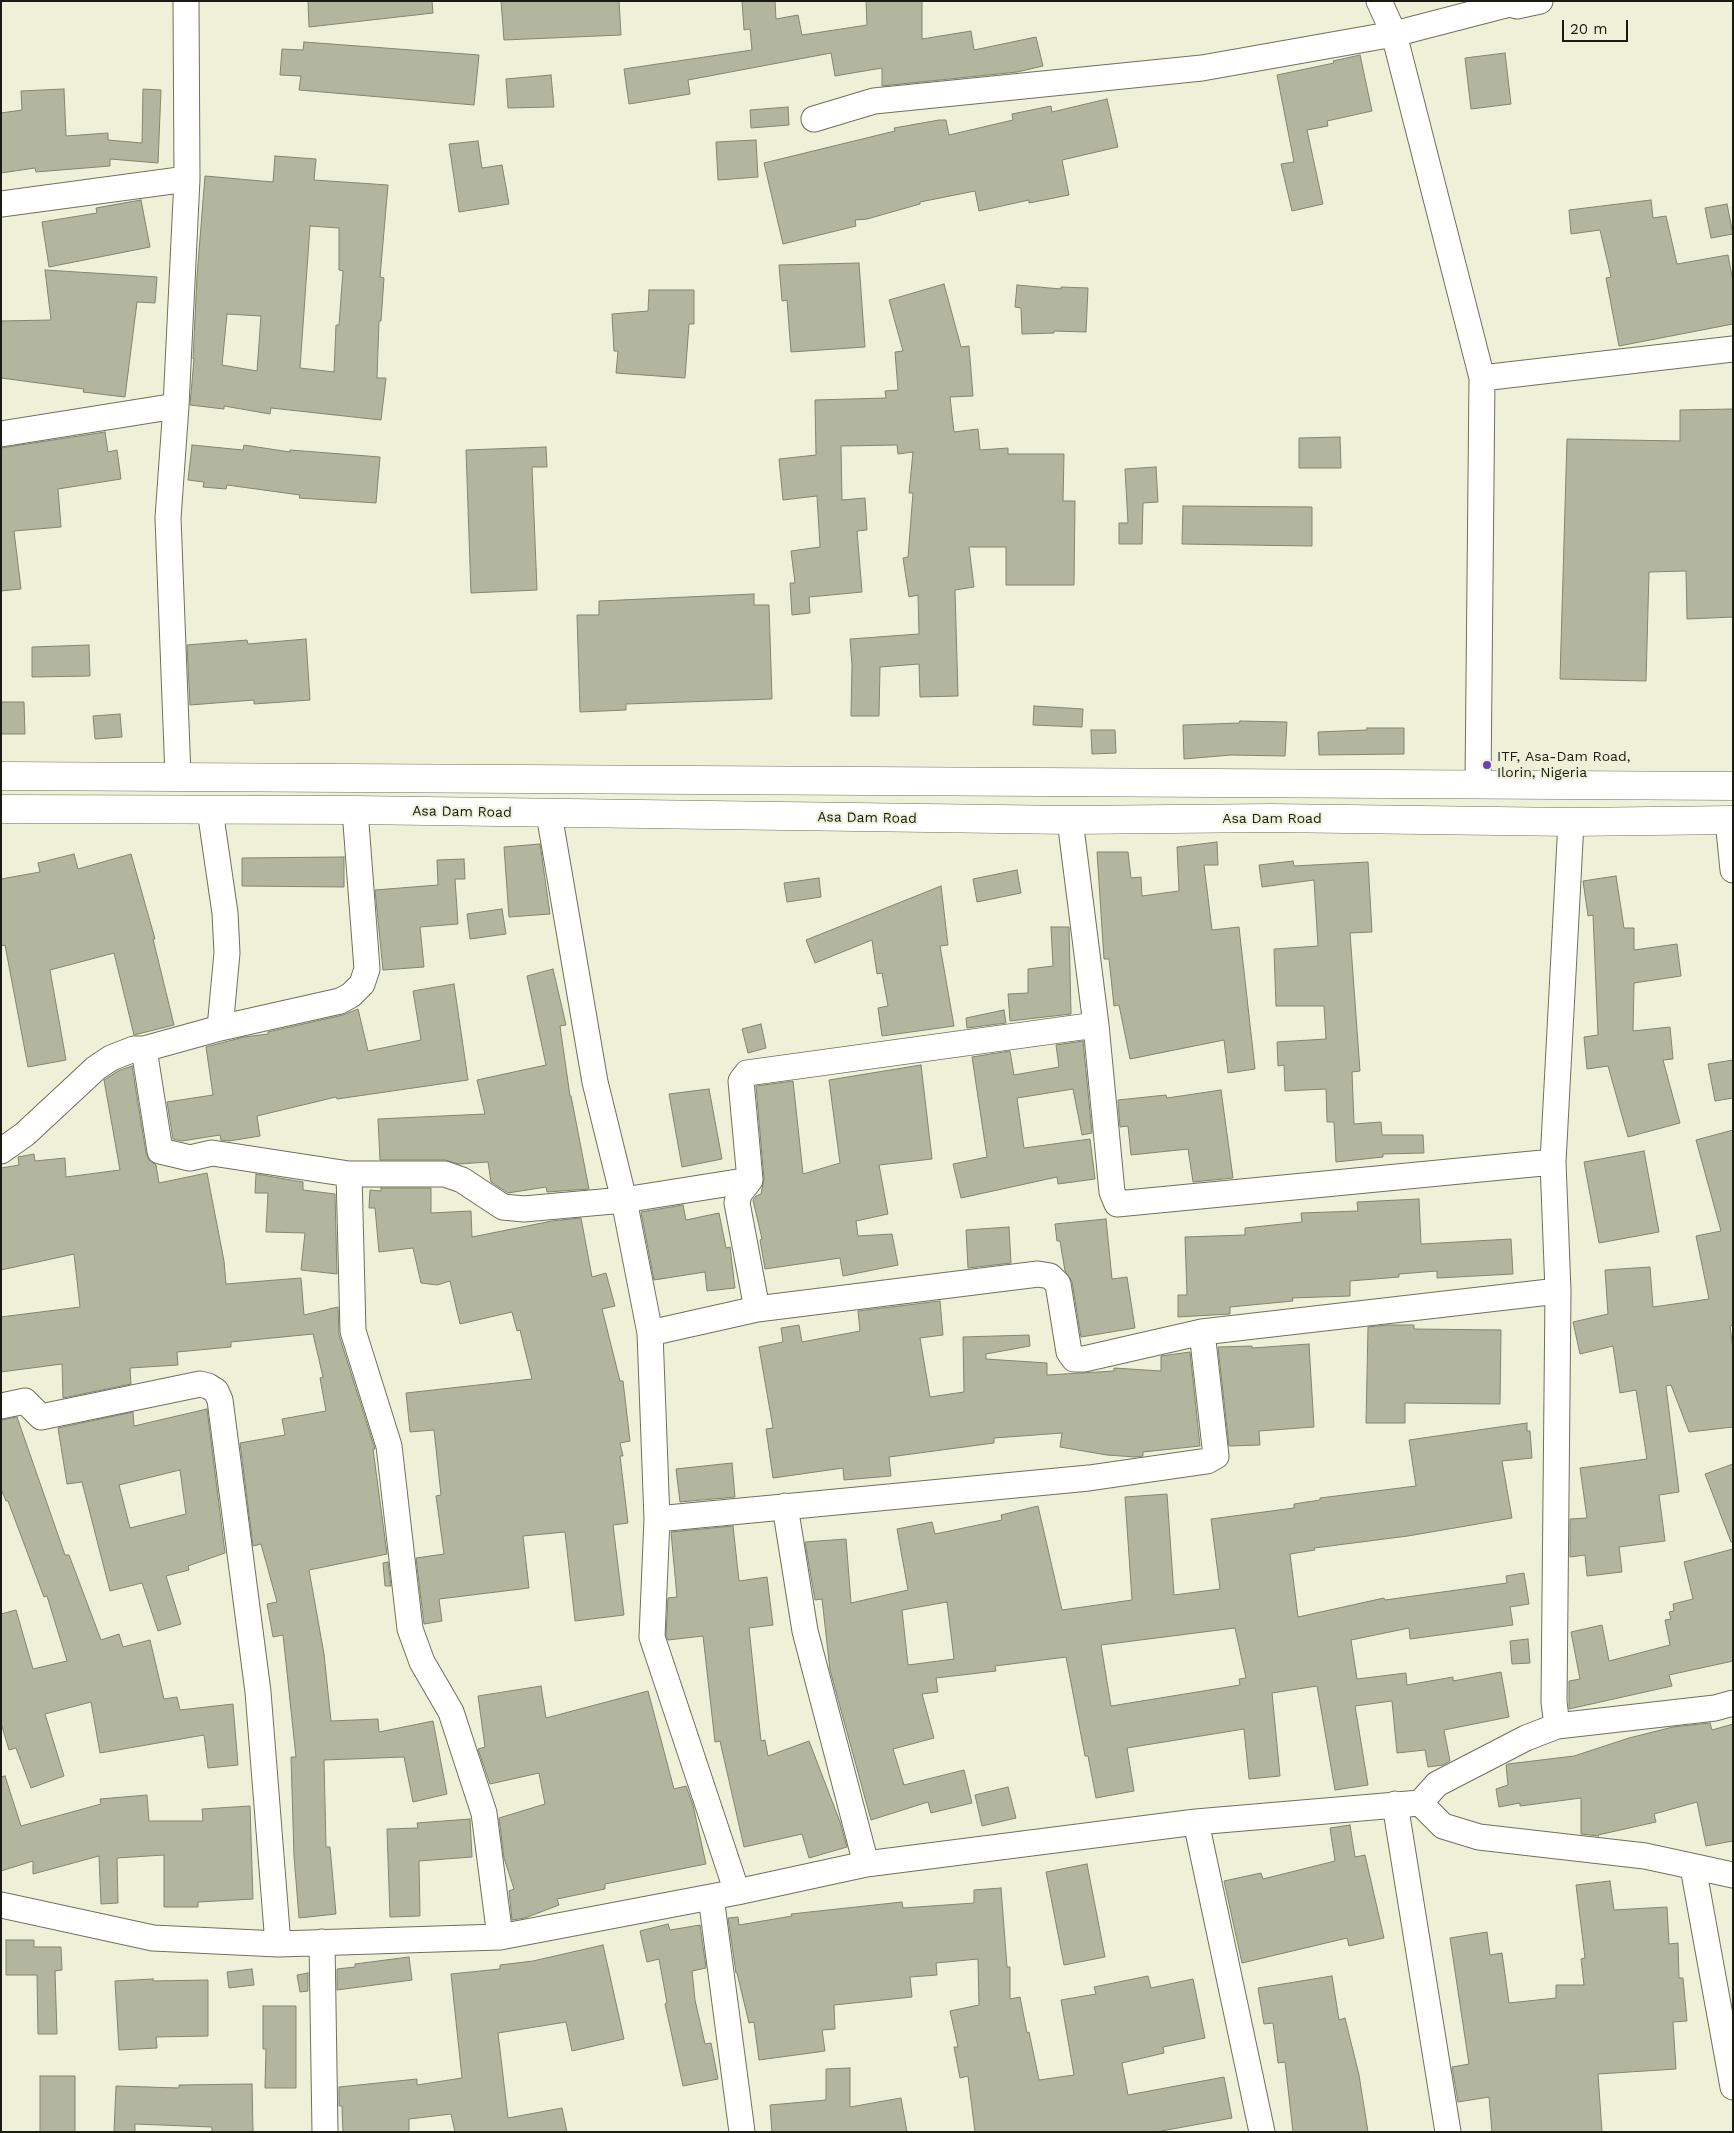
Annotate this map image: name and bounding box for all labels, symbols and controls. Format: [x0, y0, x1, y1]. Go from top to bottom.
scale bar [1564, 10, 1630, 42]
text: 20 m [1570, 20, 1608, 38]
place label: ITF, Asa-Dam Road, Ilorin, Nigeria [1497, 749, 1630, 782]
marker: ITF, Asa-Dam Road, Ilorin, Nigeria [1481, 759, 1493, 771]
street label: Asa Dam Road [412, 803, 512, 821]
street label: Asa Dam Road [817, 809, 917, 827]
street label: Asa Dam Road [1222, 811, 1322, 827]

